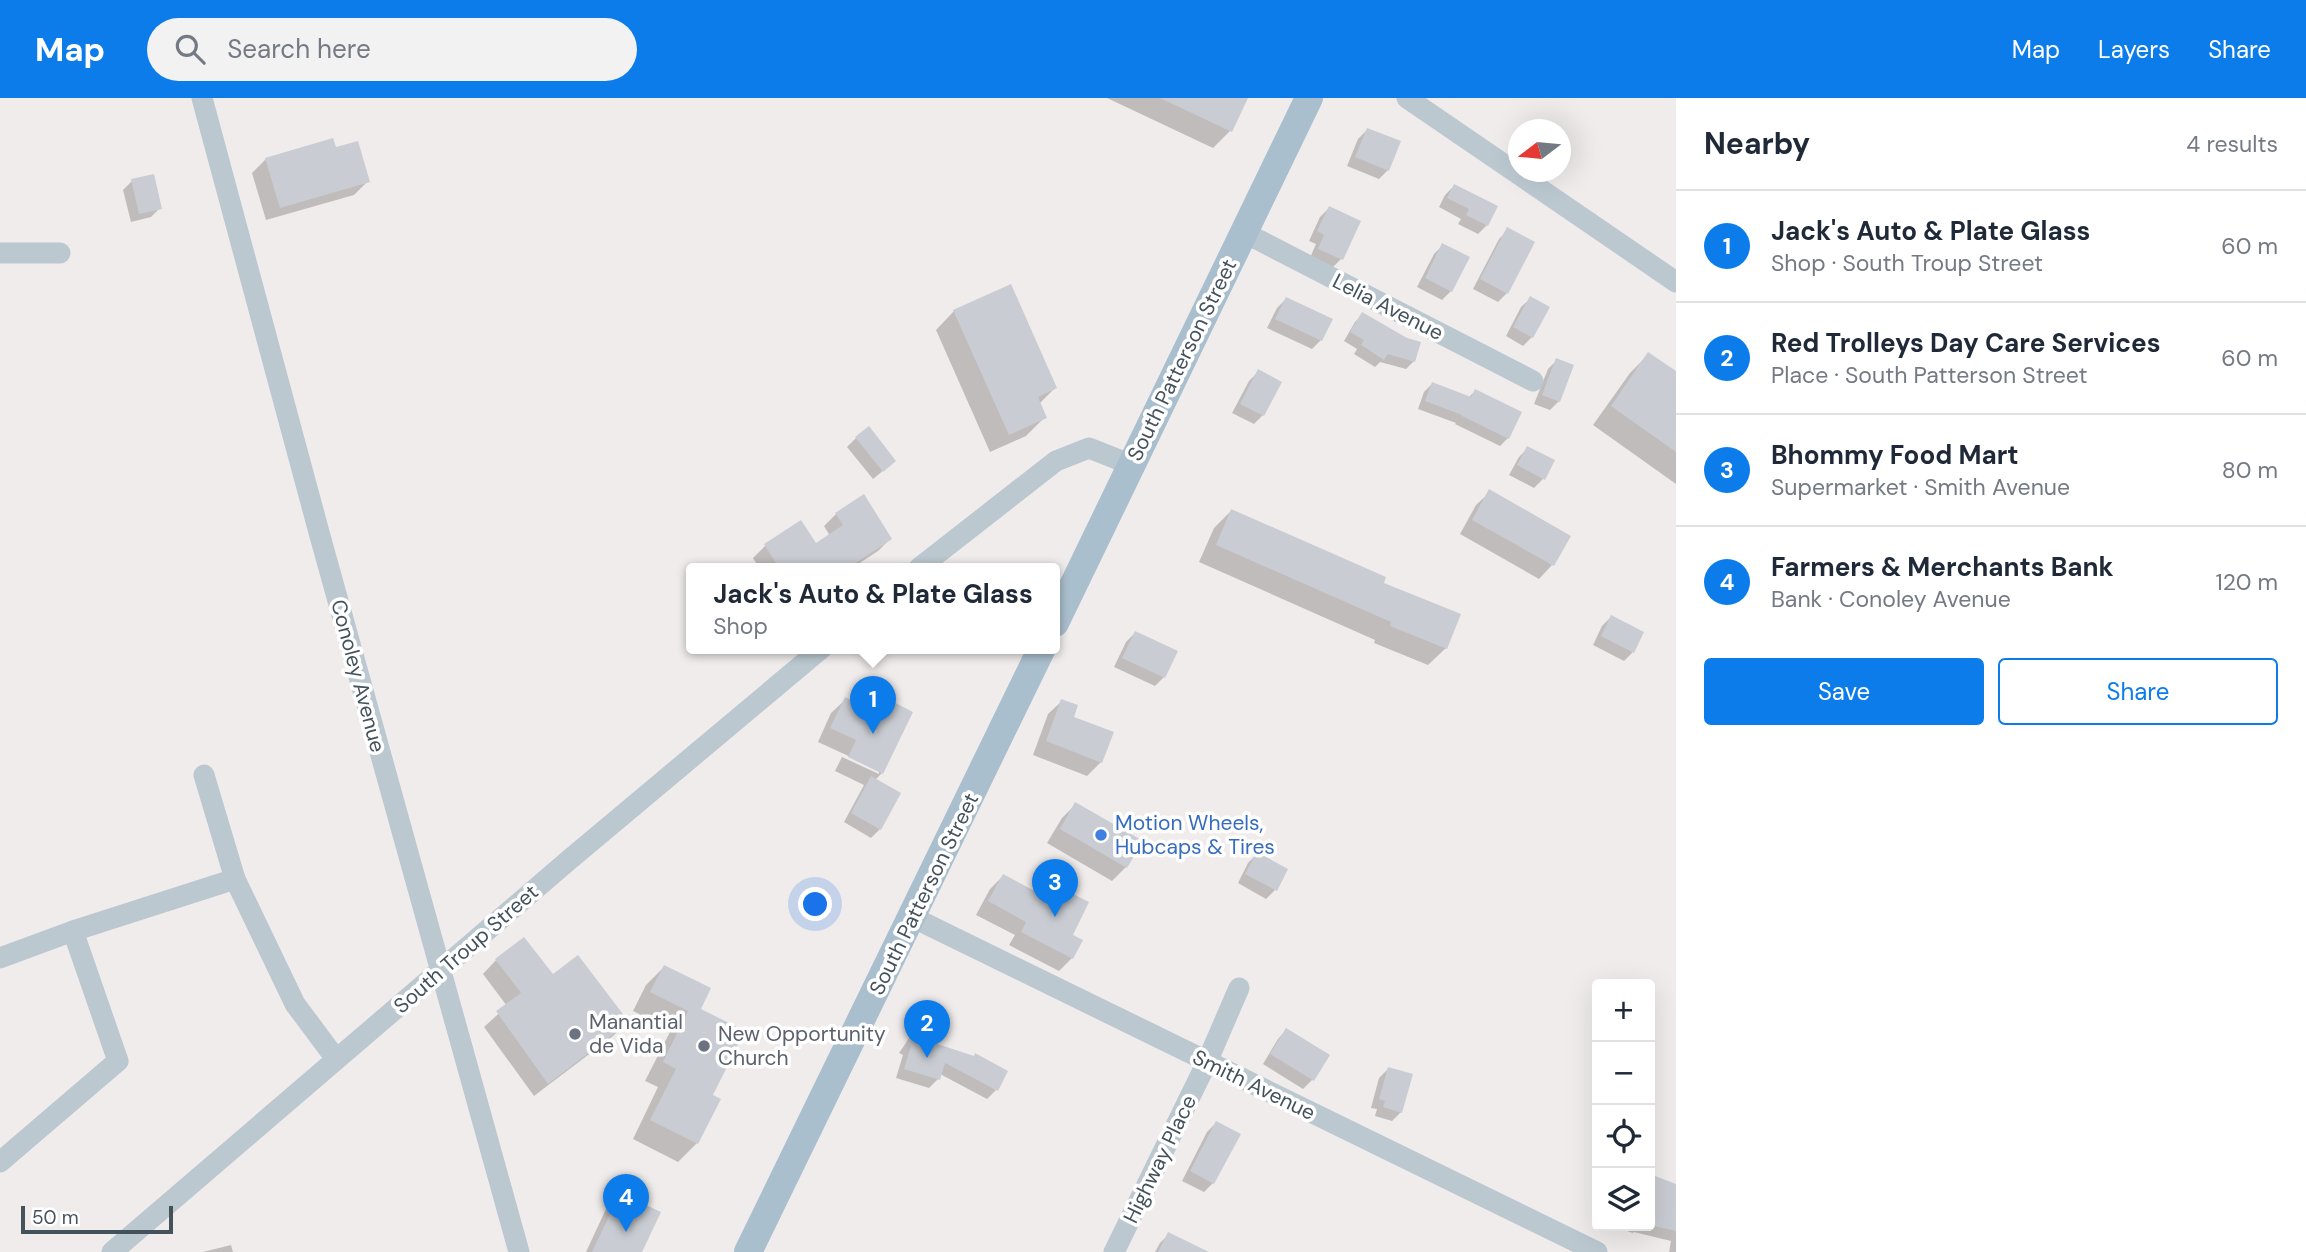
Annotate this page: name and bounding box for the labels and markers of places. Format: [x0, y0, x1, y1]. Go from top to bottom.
pin: 1 [850, 676, 896, 734]
place label: Motion Wheels, Hubcaps & Tires [1115, 809, 1275, 861]
marker: Motion Wheels, Hubcaps & Tires [1093, 827, 1109, 843]
pin: 3 [1032, 859, 1078, 917]
pin: 2 [904, 1000, 950, 1058]
place label: Manantial de Vida [589, 1008, 683, 1060]
place label: New Opportunity Church [718, 1020, 886, 1072]
marker: Manantial de Vida [567, 1026, 583, 1042]
marker: New Opportunity Church [696, 1038, 712, 1054]
pin: 4 [603, 1174, 649, 1232]

